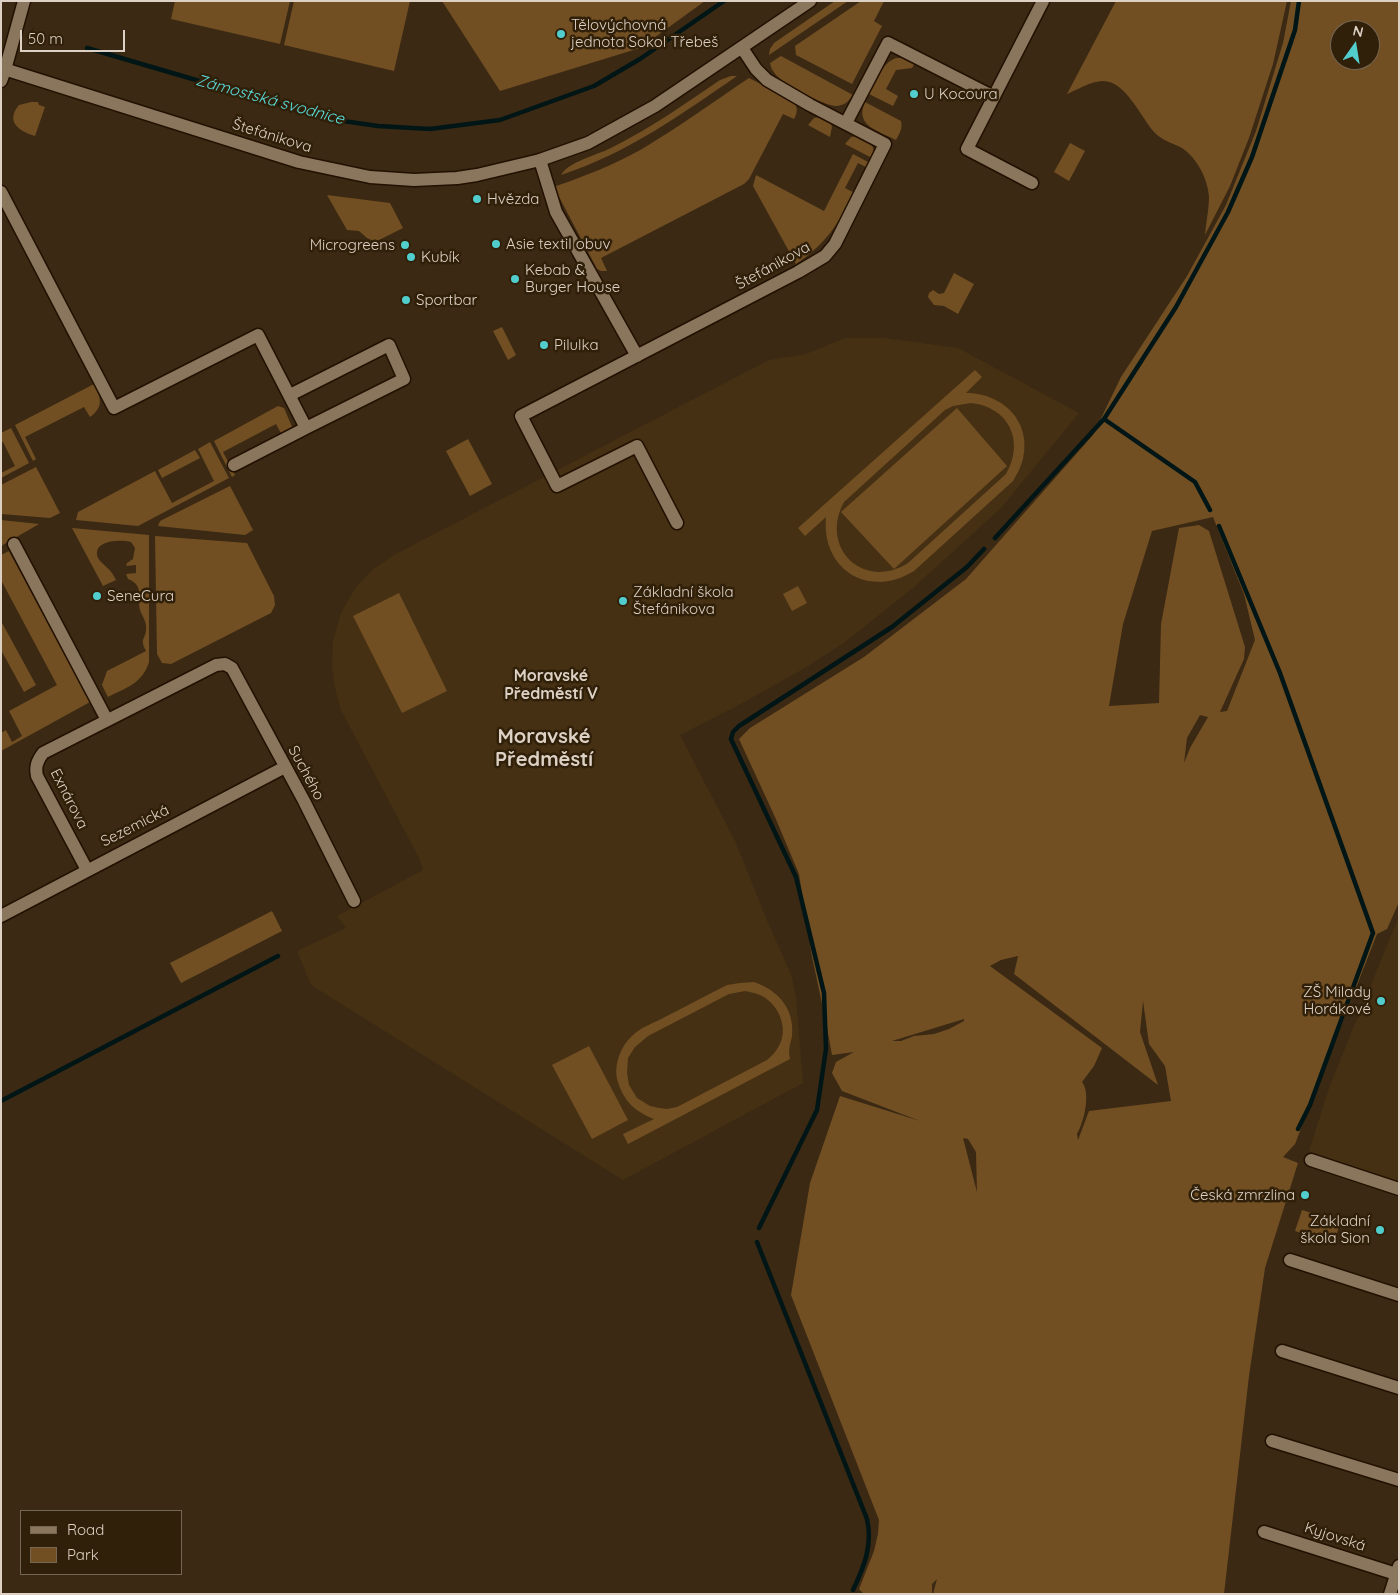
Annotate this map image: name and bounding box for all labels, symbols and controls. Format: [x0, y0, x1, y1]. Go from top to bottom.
place label: Tělovýchovná jednota Sokol Třebeš [571, 16, 718, 51]
scale bar [22, 20, 128, 52]
north arrow [1330, 20, 1380, 70]
text: N [1351, 21, 1365, 41]
marker: Tělovýchovná jednota Sokol Třebeš [555, 28, 567, 40]
text: 50 m [28, 29, 63, 48]
water label: Zámostská svodnice [194, 71, 346, 129]
place label: U Kocoura [924, 85, 998, 103]
marker: U Kocoura [908, 88, 920, 100]
street label: Štefánikova [230, 115, 314, 157]
place label: Hvězda [487, 190, 539, 208]
marker: Hvězda [471, 193, 483, 205]
place label: Asie textil obuv [506, 235, 610, 253]
place label: Microgreens [310, 236, 395, 254]
marker: Asie textil obuv [490, 238, 502, 250]
street label: Štefánikova [733, 238, 813, 294]
marker: Microgreens [399, 239, 411, 251]
place label: Kubík [421, 248, 460, 266]
marker: Kubík [405, 251, 417, 263]
place label: Kebab & Burger House [525, 261, 620, 296]
marker: Kebab & Burger House [509, 273, 521, 285]
place label: Sportbar [416, 291, 477, 309]
marker: Sportbar [400, 294, 412, 306]
place label: Pilulka [554, 336, 599, 354]
marker: Pilulka [538, 339, 550, 351]
place label: Základní škola Štefánikova [633, 583, 734, 618]
place label: SeneCura [107, 587, 174, 605]
marker: SeneCura [91, 590, 103, 602]
marker: Základní škola Štefánikova [617, 595, 629, 607]
district label: Moravské Předměstí V [504, 666, 598, 704]
district label: Moravské Předměstí [495, 725, 593, 772]
street label: Suchého [284, 743, 328, 803]
street label: Exnárova [46, 766, 92, 832]
street label: Sezemická [98, 801, 172, 851]
place label: ZŠ Milady Horákové [1303, 983, 1371, 1018]
marker: ZŠ Milady Horákové [1375, 995, 1387, 1007]
place label: Česká zmrzlina [1190, 1186, 1295, 1204]
marker: Česká zmrzlina [1299, 1189, 1311, 1201]
place label: Základní škola Sion [1300, 1212, 1370, 1247]
marker: Základní škola Sion [1374, 1224, 1386, 1236]
legend [20, 1510, 182, 1575]
street label: Kyjovská [1302, 1519, 1368, 1555]
text: Road [67, 1520, 104, 1539]
text: Park [67, 1545, 99, 1564]

